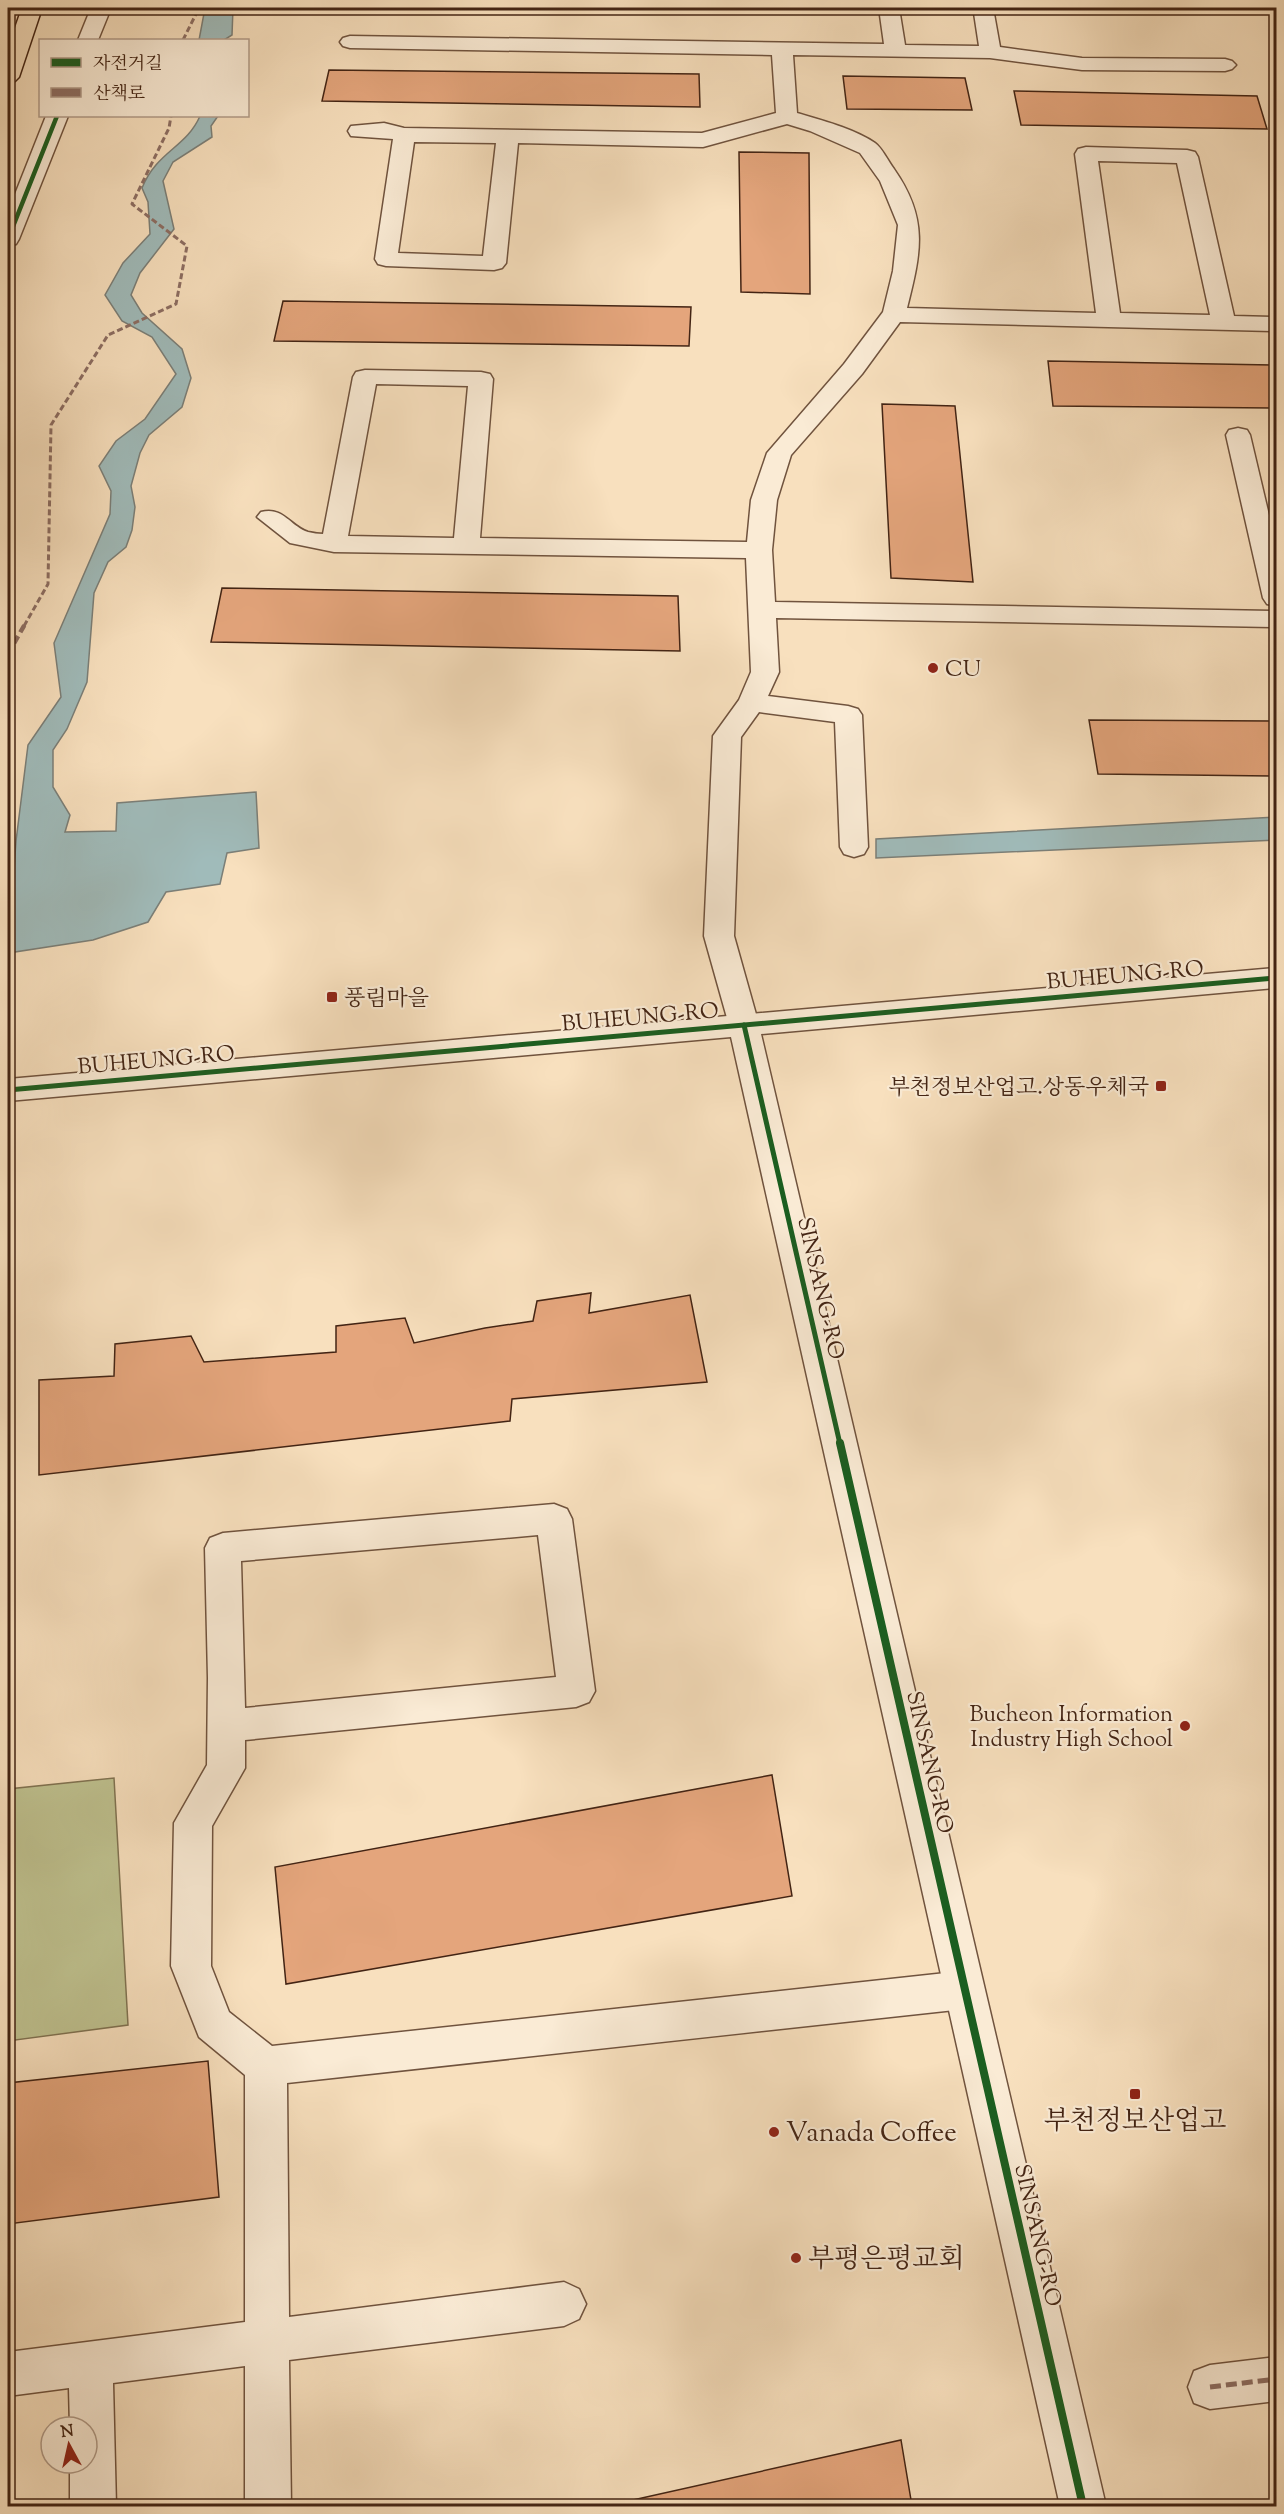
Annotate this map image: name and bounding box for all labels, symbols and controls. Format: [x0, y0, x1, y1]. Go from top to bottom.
legend [39, 39, 249, 117]
text: 자전거길 [93, 52, 163, 78]
text: 산책로 [93, 82, 145, 108]
place label: CU [945, 655, 981, 687]
marker: CU [926, 661, 940, 675]
street label: BUHEUNG-RO [1045, 954, 1205, 1000]
place label: 풍림마을 [344, 984, 429, 1016]
marker: 풍림마을 [325, 990, 339, 1004]
street label: BUHEUNG-RO [560, 996, 720, 1042]
street label: BUHEUNG-RO [76, 1039, 236, 1085]
place label: 부천정보산업고.상동우체국 [888, 1073, 1149, 1105]
marker: 부천정보산업고.상동우체국 [1154, 1079, 1168, 1093]
street label: SINSANG-RO [787, 1214, 851, 1363]
street label: SINSANG-RO [896, 1688, 960, 1837]
place label: Bucheon Information Industry High School [969, 1700, 1173, 1757]
marker: Bucheon Information Industry High School [1178, 1719, 1192, 1733]
marker: 부천정보산업고 [1128, 2087, 1142, 2101]
place label: 부천정보산업고 [1044, 2103, 1226, 2142]
place label: Vanada Coffee [786, 2115, 957, 2154]
marker: Vanada Coffee [767, 2125, 781, 2139]
street label: SINSANG-RO [1004, 2161, 1068, 2310]
place label: 부평은평교회 [808, 2241, 965, 2280]
marker: 부평은평교회 [789, 2251, 803, 2265]
north arrow [39, 2415, 99, 2475]
text: N [59, 2420, 75, 2445]

